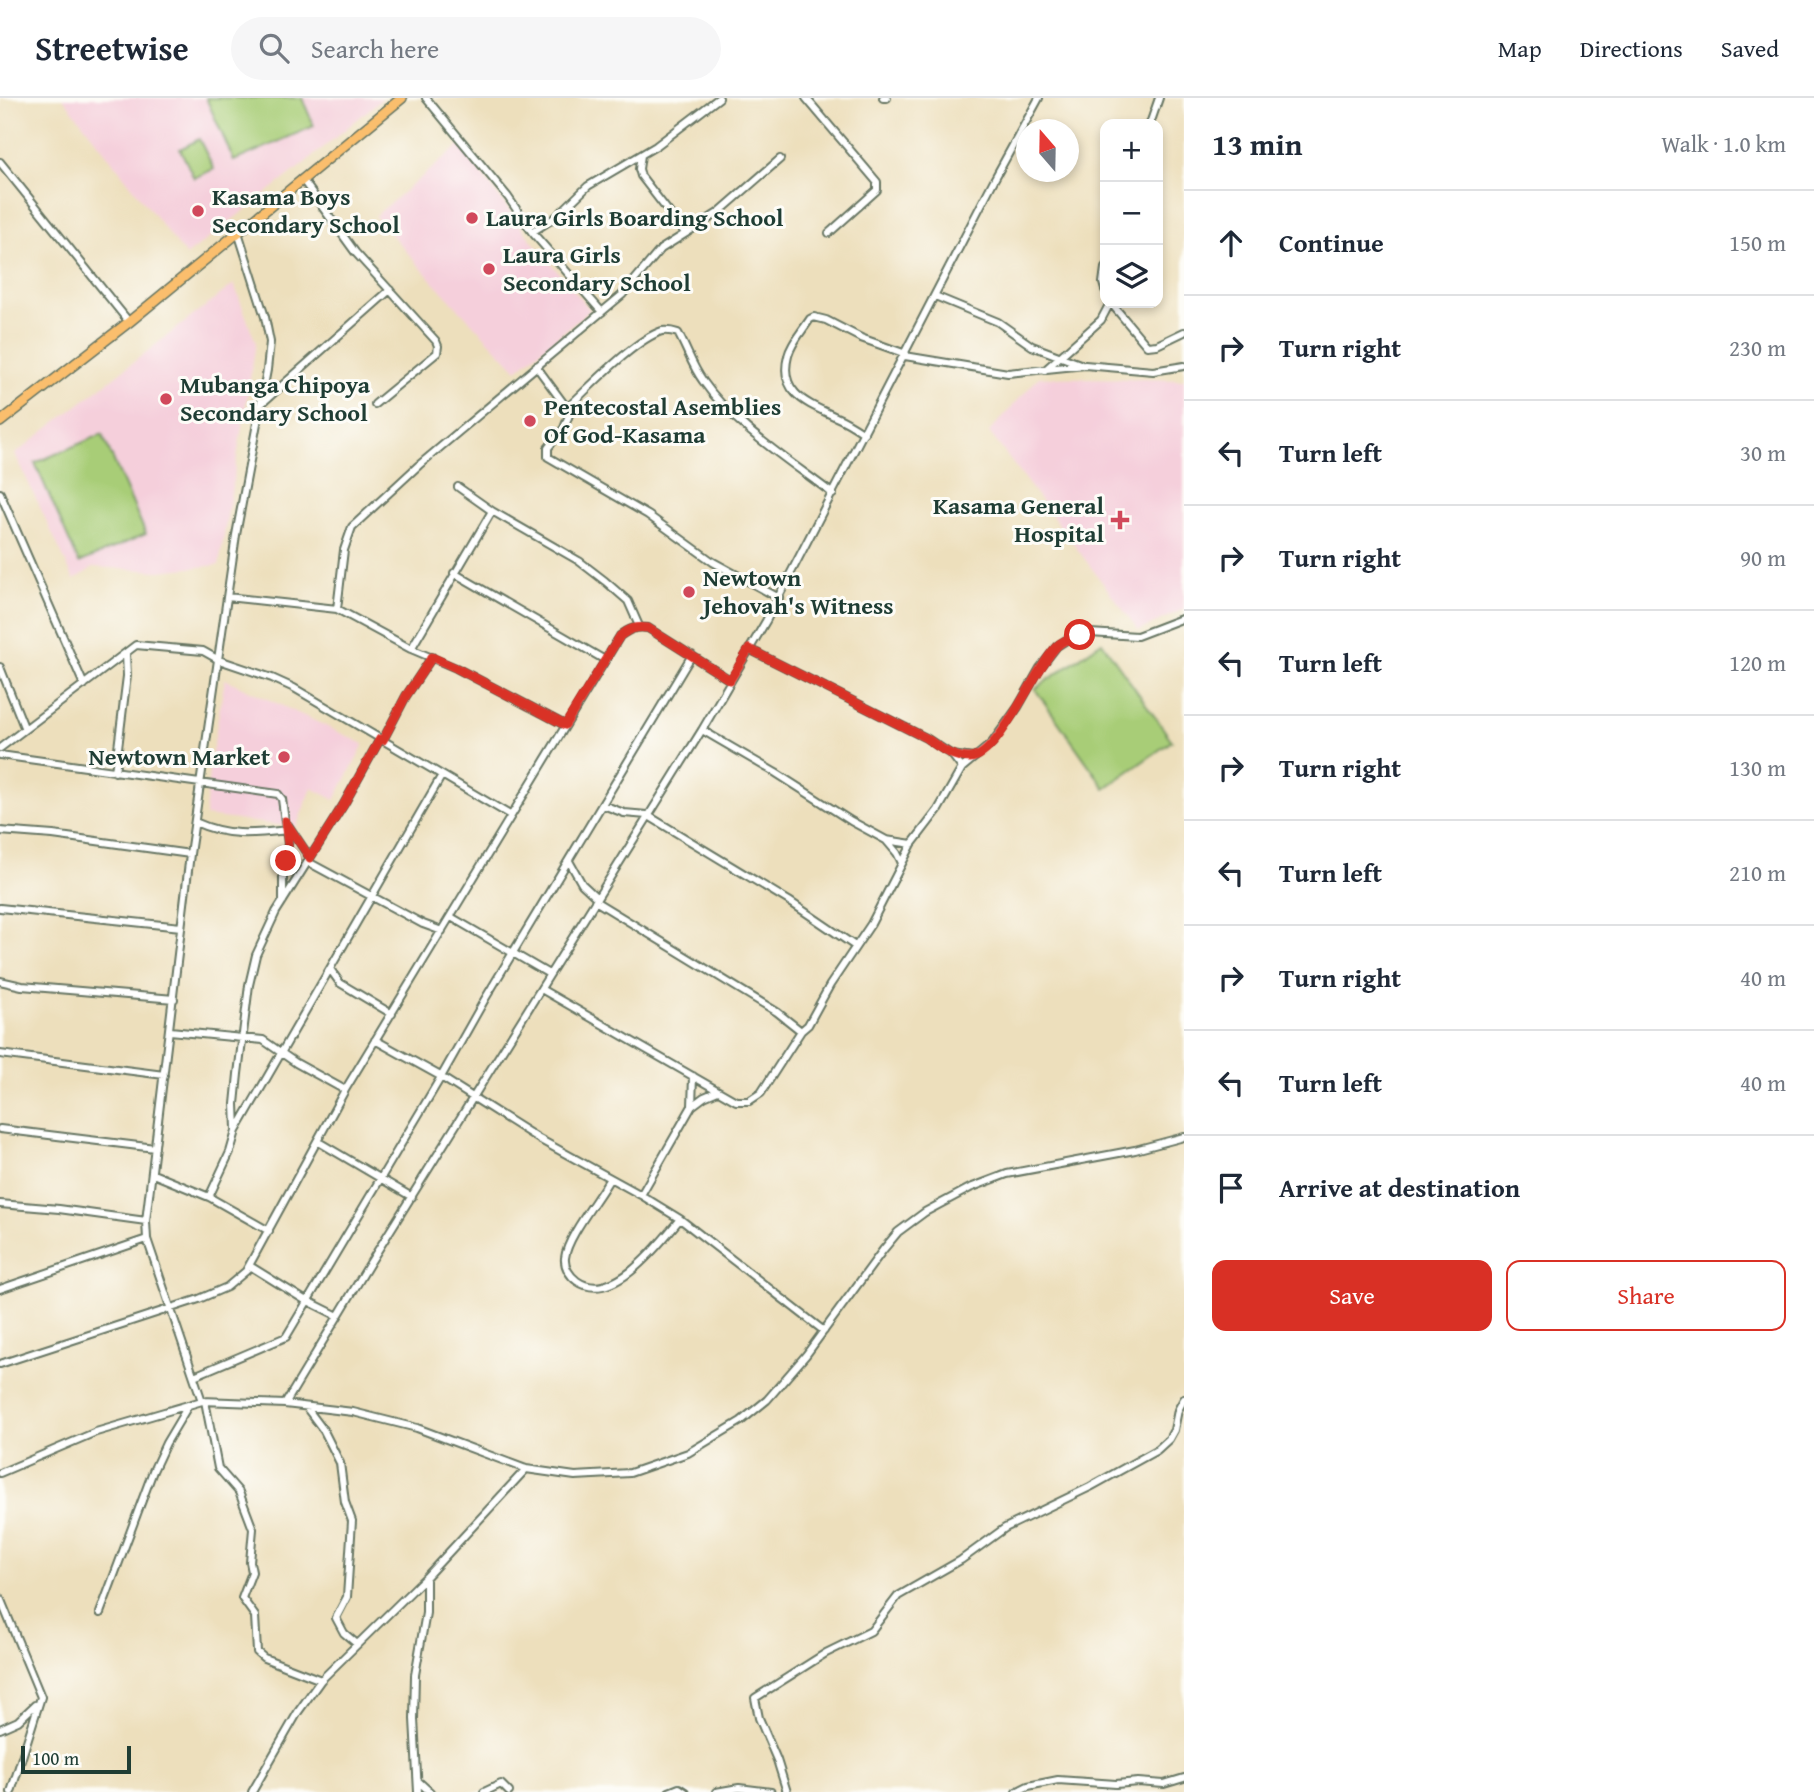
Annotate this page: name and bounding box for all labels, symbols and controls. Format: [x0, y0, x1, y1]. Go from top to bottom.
search box [231, 17, 721, 80]
text: Streetwise [35, 24, 189, 72]
icon: search [255, 29, 293, 67]
text: Search here [311, 29, 439, 68]
text: Map [1498, 31, 1542, 66]
text: Directions [1580, 31, 1683, 66]
text: Saved [1721, 31, 1779, 66]
north arrow [1016, 119, 1079, 182]
map controls [1100, 119, 1163, 308]
button: + [1100, 119, 1163, 182]
text: 13 min [1212, 122, 1302, 166]
text: Walk · 1.0 km [1661, 127, 1786, 160]
place label: Kasama Boys Secondary School [212, 179, 400, 242]
button: − [1100, 182, 1163, 245]
place label: Laura Girls Boarding School [486, 200, 784, 235]
marker: Kasama Boys Secondary School [190, 203, 206, 219]
marker: Laura Girls Boarding School [464, 210, 480, 226]
text: Continue [1279, 223, 1384, 262]
icon: ahead [1212, 224, 1250, 262]
text: 150 m [1729, 226, 1786, 259]
place label: Laura Girls Secondary School [503, 237, 691, 300]
button: layers [1100, 245, 1163, 308]
marker: Laura Girls Secondary School [481, 261, 497, 277]
text: Turn right [1279, 328, 1401, 367]
icon: right [1212, 329, 1250, 367]
text: 230 m [1729, 331, 1786, 364]
place label: Mubanga Chipoya Secondary School [180, 367, 371, 430]
place label: Pentecostal Asemblies Of God-Kasama [544, 389, 781, 452]
marker: Mubanga Chipoya Secondary School [158, 391, 174, 407]
marker: Pentecostal Asemblies Of God-Kasama [522, 413, 538, 429]
text: Turn left [1279, 433, 1382, 472]
icon: left [1212, 434, 1250, 472]
text: 30 m [1740, 436, 1786, 469]
place label: Kasama General Hospital [933, 488, 1105, 551]
marker: Kasama General Hospital [1110, 510, 1130, 530]
text: Turn right [1279, 538, 1401, 577]
icon: right [1212, 539, 1250, 577]
text: 90 m [1740, 541, 1786, 574]
place label: Newtown Jehovah's Witness [699, 560, 894, 623]
marker: Newtown Jehovah's Witness [681, 584, 697, 600]
route start [1064, 619, 1095, 650]
text: Turn left [1279, 643, 1382, 682]
icon: left [1212, 644, 1250, 682]
text: 120 m [1729, 646, 1786, 679]
place label: Newtown Market [89, 739, 270, 774]
text: Turn right [1279, 748, 1401, 787]
marker: Newtown Market [276, 749, 292, 765]
icon: right [1212, 749, 1250, 787]
text: 130 m [1729, 751, 1786, 784]
route end [270, 845, 301, 876]
text: Turn left [1279, 853, 1382, 892]
icon: left [1212, 854, 1250, 892]
text: 210 m [1729, 856, 1786, 889]
text: Turn right [1279, 958, 1401, 997]
icon: right [1212, 959, 1250, 997]
text: 40 m [1740, 961, 1786, 994]
text: Turn left [1279, 1063, 1382, 1102]
icon: left [1212, 1064, 1250, 1102]
text: 40 m [1740, 1066, 1786, 1099]
text: Arrive at destination [1279, 1168, 1520, 1207]
icon: arrive [1212, 1169, 1250, 1207]
button: Save [1212, 1260, 1492, 1331]
button: Share [1506, 1260, 1786, 1331]
scale bar [21, 1743, 131, 1775]
text: 100 m [32, 1744, 79, 1772]

